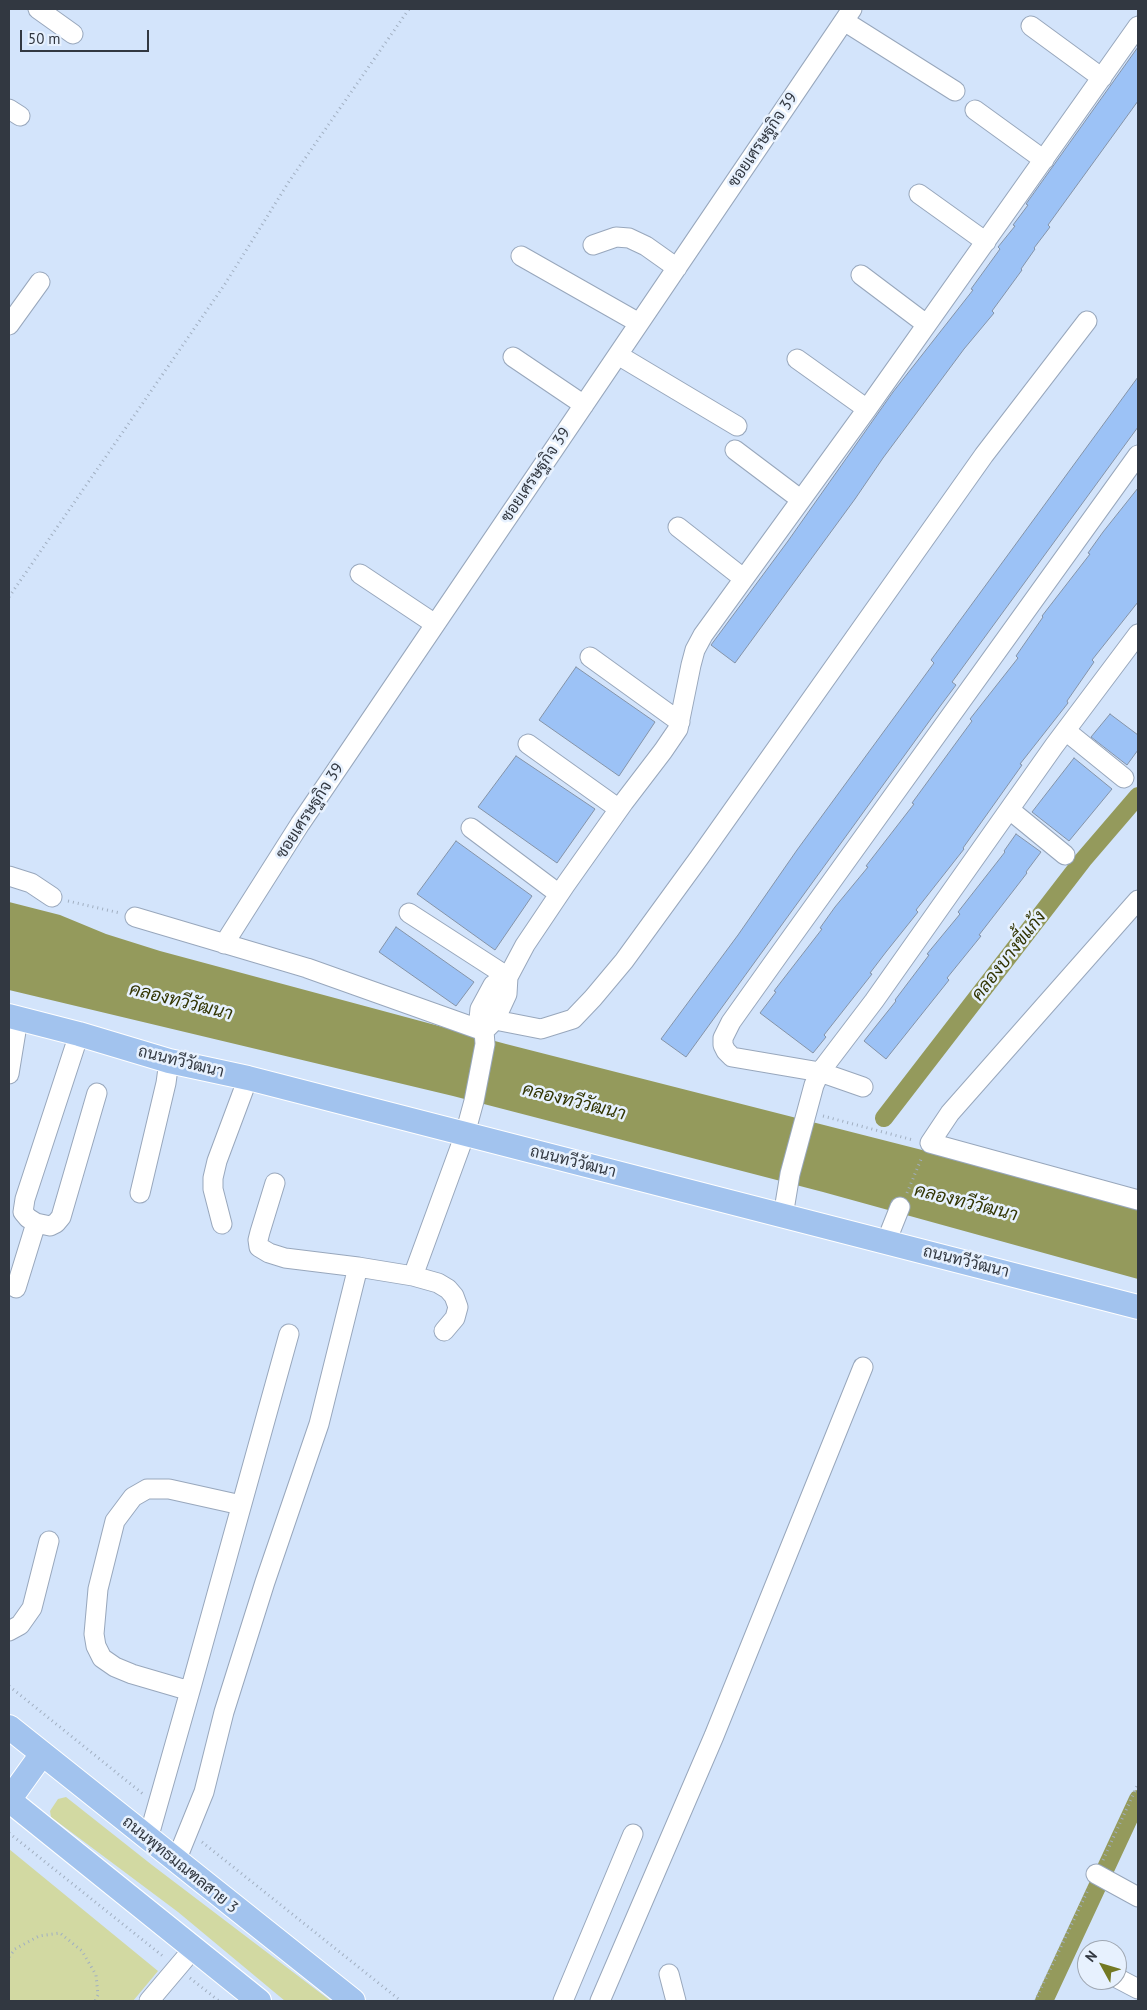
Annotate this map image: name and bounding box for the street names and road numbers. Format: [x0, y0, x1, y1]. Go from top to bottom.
street label: ซอยเศรษฐกิจ 39 [724, 89, 802, 191]
street label: ซอยเศรษฐกิจ 39 [497, 424, 575, 526]
street label: ซอยเศรษฐกิจ 39 [272, 760, 348, 862]
street label: ถนนทวีวัฒนา [136, 1042, 226, 1082]
street label: ถนนทวีวัฒนา [528, 1142, 618, 1182]
street label: ถนนทวีวัฒนา [921, 1242, 1011, 1282]
street label: ถนนพุทธมณฑลสาย 3 [118, 1812, 242, 1918]

